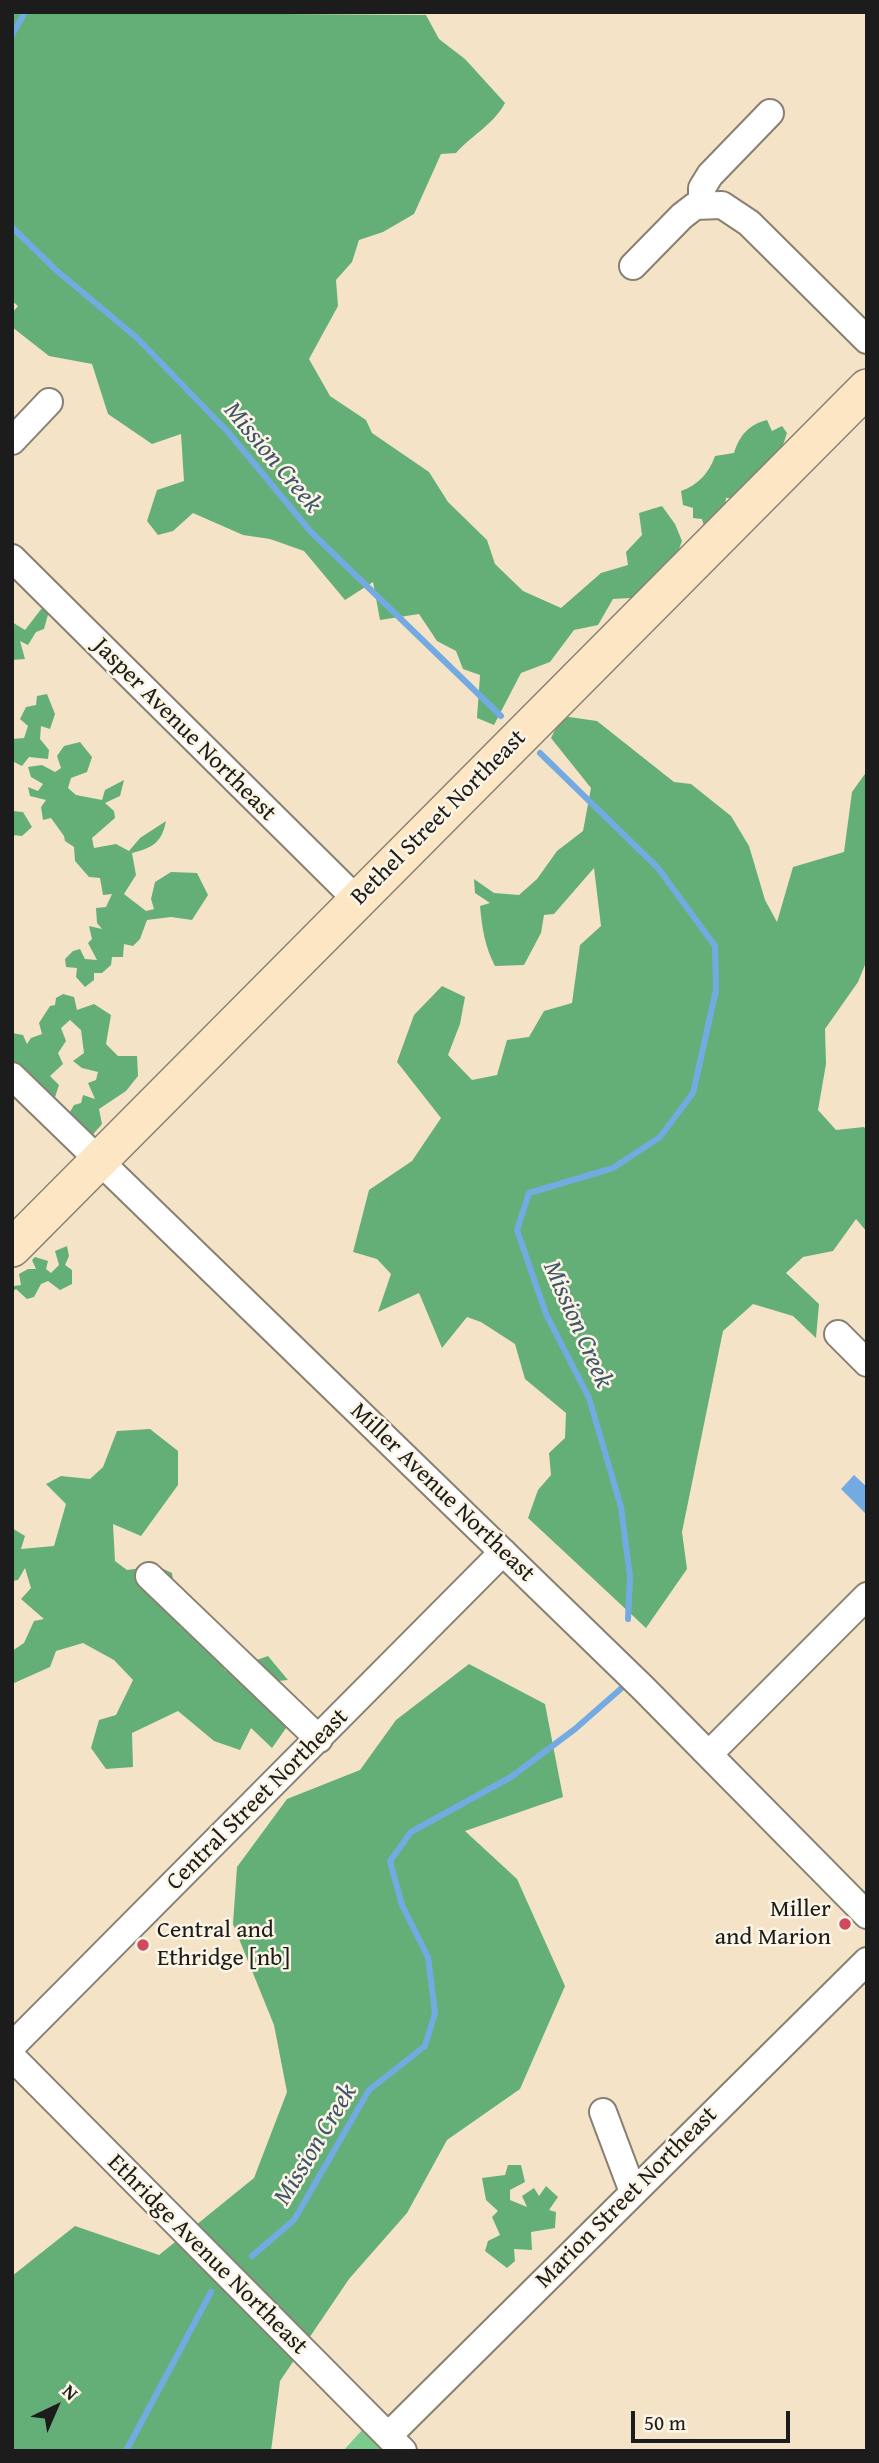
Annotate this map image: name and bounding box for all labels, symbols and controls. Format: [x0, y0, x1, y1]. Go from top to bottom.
water label: Mission Creek [216, 396, 328, 520]
street label: Jasper Avenue Northeast [86, 632, 282, 828]
street label: Bethel Street Northeast [345, 724, 533, 912]
water label: Mission Creek [535, 1257, 619, 1393]
street label: Miller Avenue Northeast [344, 1397, 540, 1589]
street label: Central Street Northeast [161, 1703, 355, 1897]
place label: Miller and Marion [715, 1896, 831, 1952]
marker: Miller and Marion [837, 1916, 853, 1932]
place label: Central and Ethridge [nb] [157, 1917, 290, 1973]
marker: Central and Ethridge [nb] [135, 1937, 151, 1953]
water label: Mission Creek [268, 2079, 364, 2211]
street label: Marion Street Northeast [530, 2101, 724, 2295]
street label: Ethridge Avenue Northeast [101, 2149, 313, 2361]
north arrow [21, 2372, 91, 2442]
text: N [56, 2377, 85, 2406]
scale bar [634, 2396, 793, 2440]
text: 50 m [644, 2407, 686, 2438]

